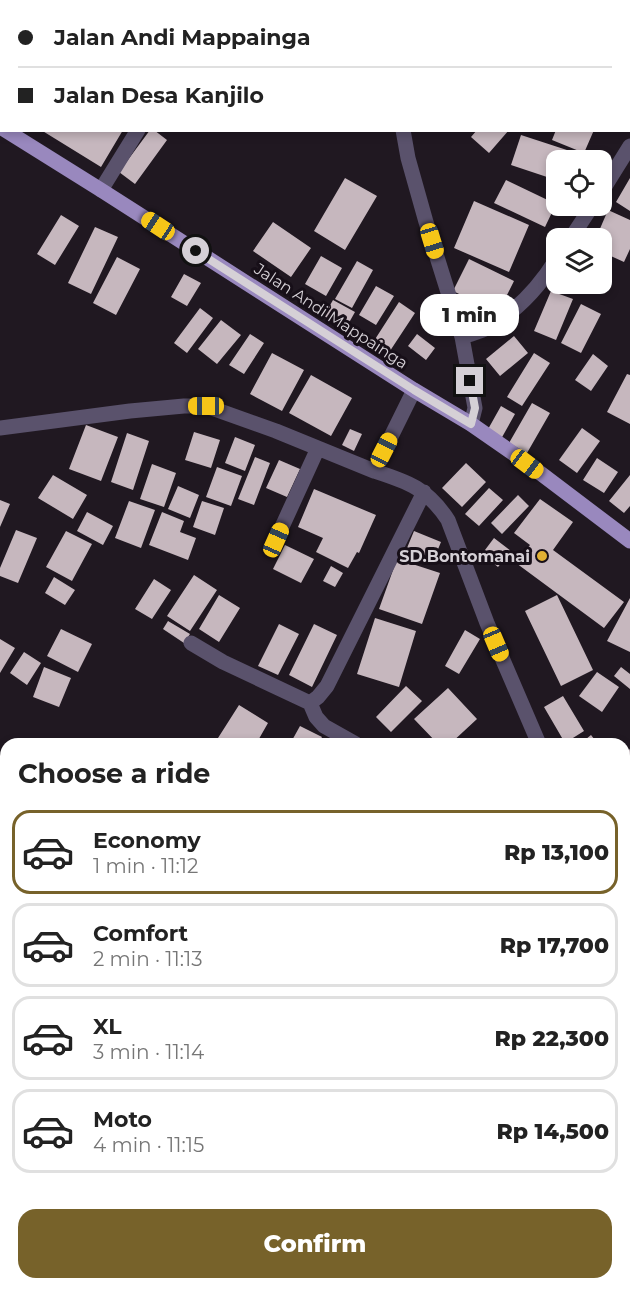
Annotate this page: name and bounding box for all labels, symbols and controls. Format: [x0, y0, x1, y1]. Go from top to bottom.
text: Jalan Andi Mappainga [54, 24, 311, 51]
text: Jalan Desa Kanjilo [54, 82, 264, 109]
map controls [546, 150, 612, 294]
button: locate [546, 150, 612, 216]
car [138, 209, 178, 243]
car [418, 221, 446, 261]
button: layers [546, 228, 612, 294]
route start [182, 237, 209, 264]
street label: Jalan Andi Mappainga [250, 259, 411, 373]
callout: 1 min [420, 294, 520, 336]
text: 1 min [442, 303, 497, 327]
route end [456, 367, 483, 394]
car [188, 397, 224, 415]
car [368, 430, 400, 470]
car [507, 446, 547, 482]
car [260, 520, 292, 560]
place label: SD.Bontomanai [399, 547, 530, 566]
marker: SD.Bontomanai [535, 549, 549, 563]
car [481, 624, 511, 664]
text: Choose a ride [18, 757, 210, 790]
icon: car [21, 825, 75, 879]
text: Economy [93, 827, 201, 854]
text: Rp 13,100 [504, 839, 609, 866]
text: 1 min · 11:12 [93, 854, 198, 878]
icon: car [21, 918, 75, 972]
text: Comfort [93, 920, 188, 947]
text: Rp 17,700 [500, 932, 609, 959]
text: 2 min · 11:13 [93, 947, 202, 971]
icon: car [21, 1011, 75, 1065]
text: XL [93, 1013, 122, 1040]
text: Rp 22,300 [495, 1025, 609, 1052]
text: 3 min · 11:14 [93, 1040, 204, 1064]
icon: car [21, 1104, 75, 1158]
text: Moto [93, 1106, 152, 1133]
text: Rp 14,500 [497, 1118, 609, 1145]
text: 4 min · 11:15 [93, 1133, 204, 1157]
button: Confirm [18, 1209, 612, 1278]

